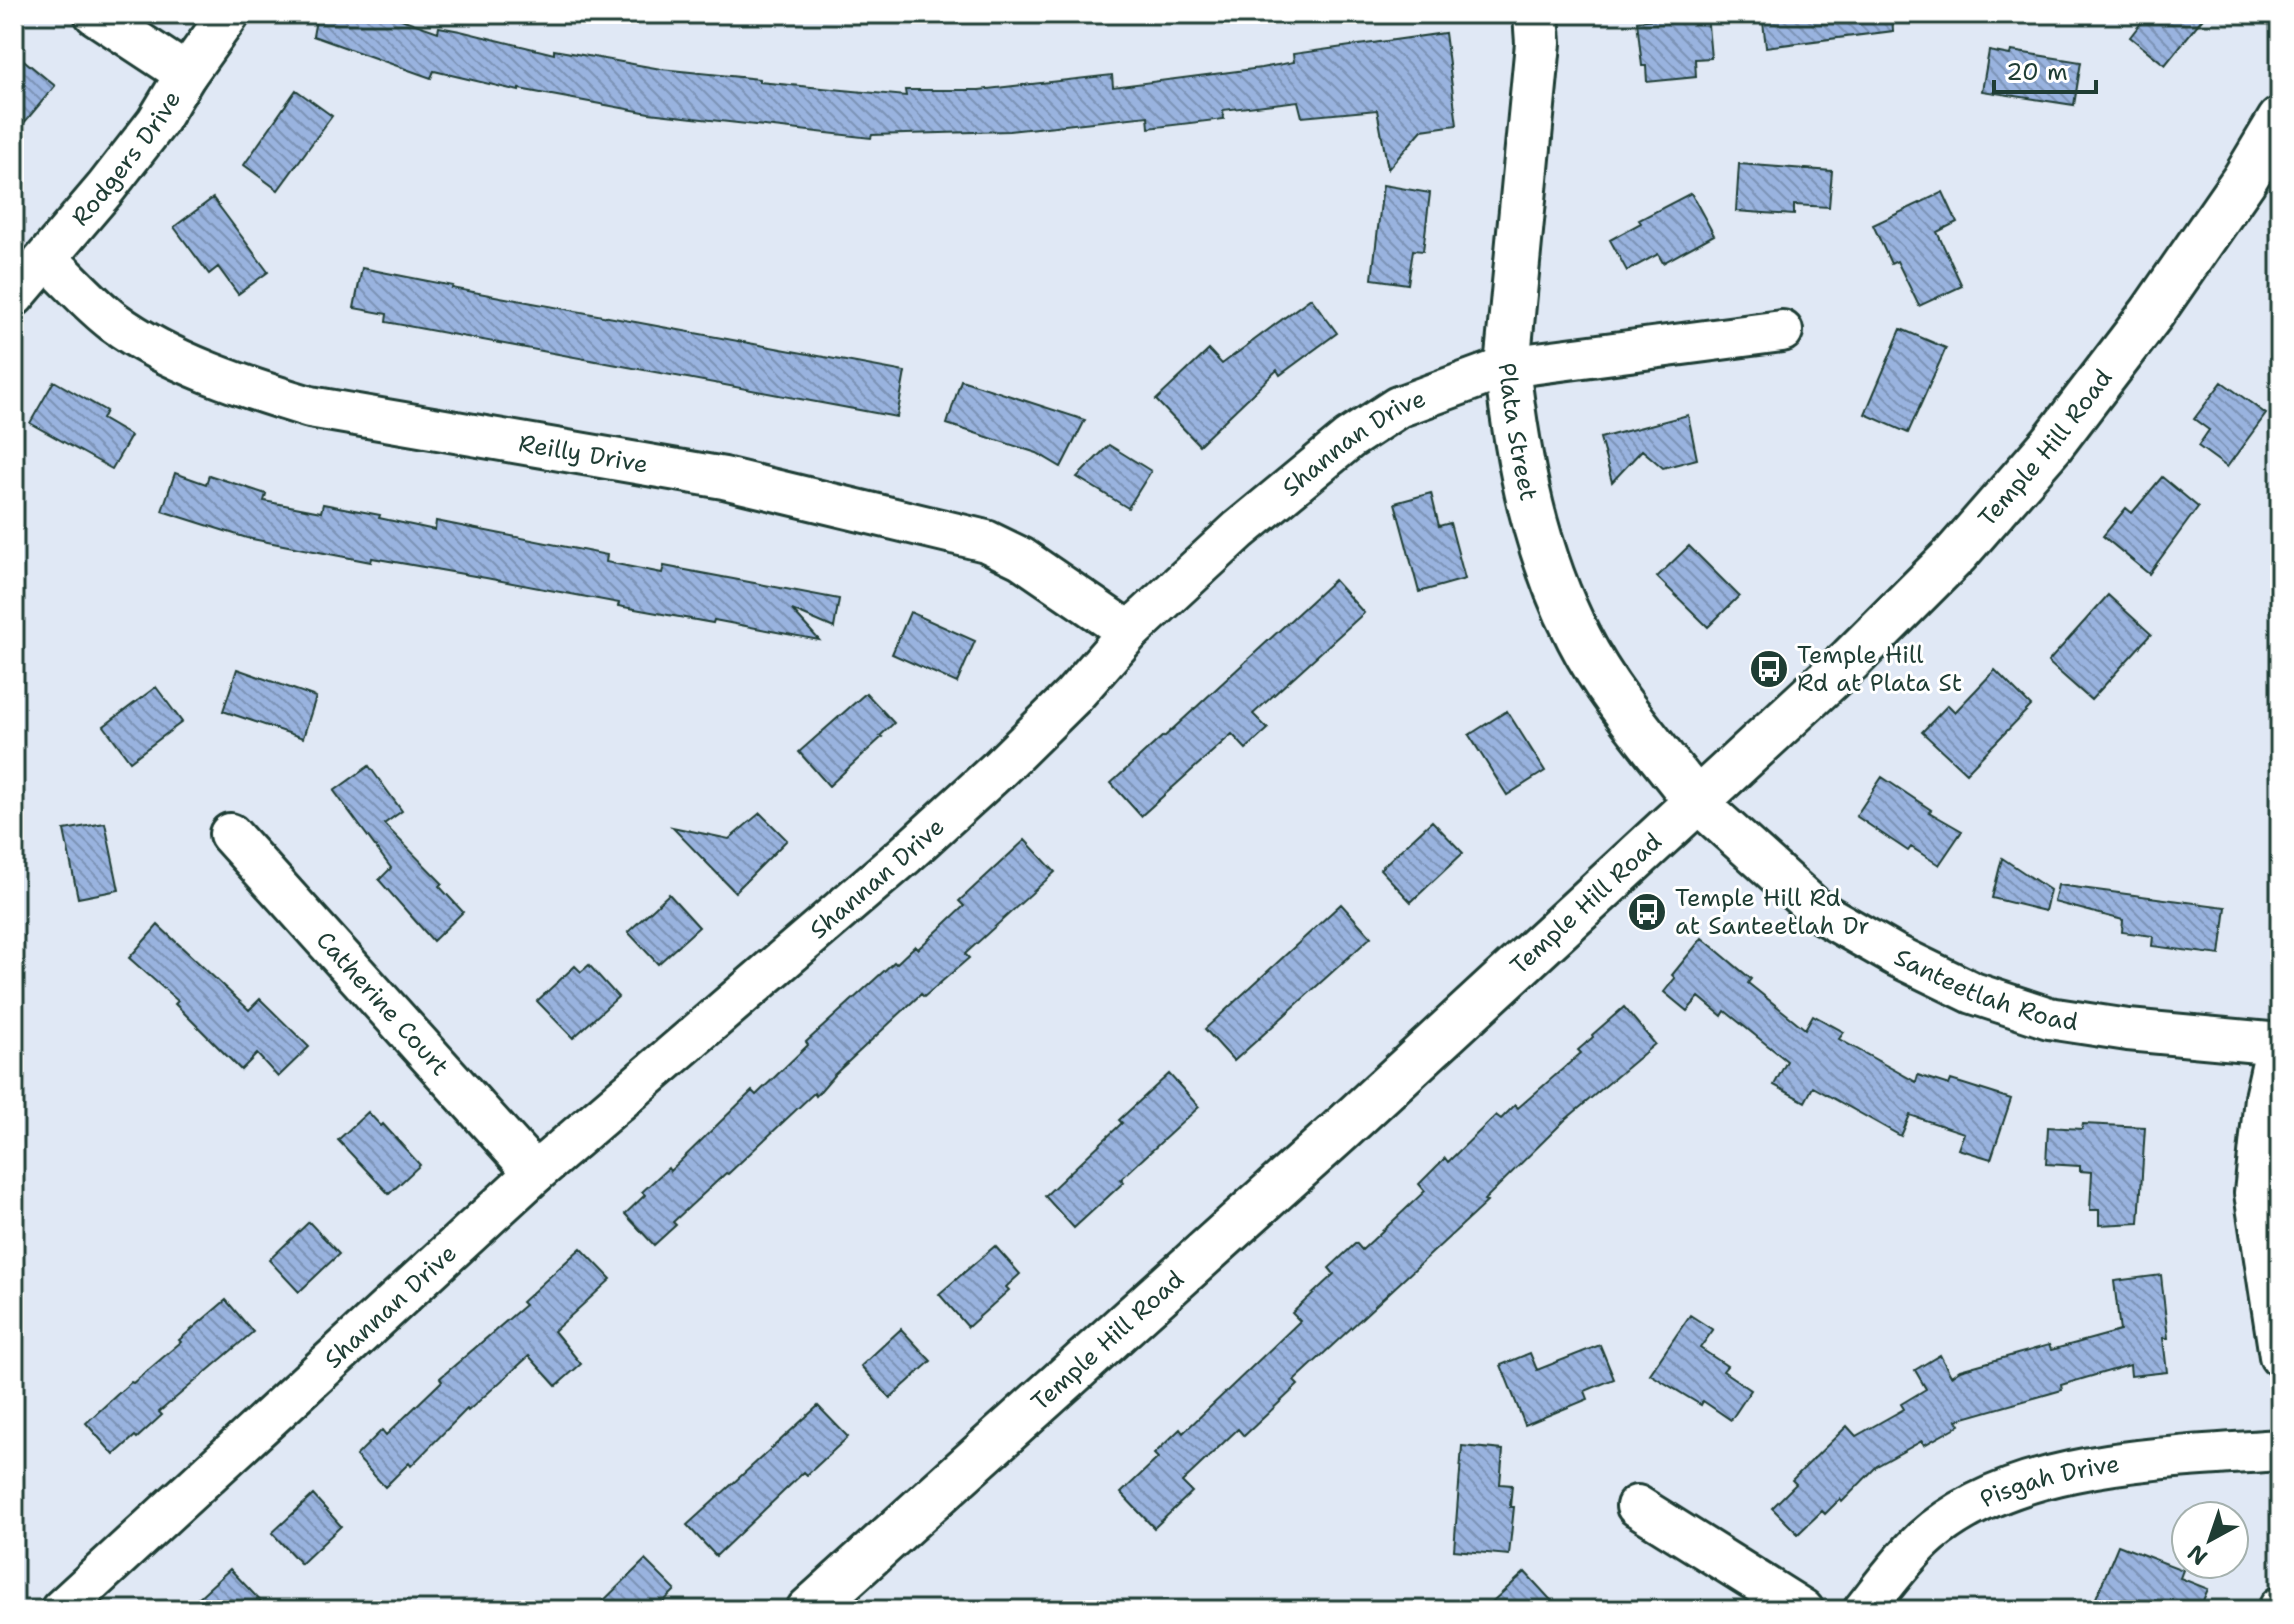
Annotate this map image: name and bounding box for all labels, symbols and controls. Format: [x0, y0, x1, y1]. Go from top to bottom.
scale bar [1994, 44, 2096, 94]
text: 20 m [2006, 56, 2068, 88]
street label: Rodgers Drive [65, 85, 188, 233]
street label: Plata Street [1491, 361, 1545, 504]
street label: Temple Hill Road [1971, 363, 2119, 533]
street label: Shannan Drive [1275, 382, 1430, 504]
street label: Reilly Drive [516, 427, 650, 481]
place label: Temple Hill Rd at Plata St [1797, 639, 1962, 699]
bus stop icon: Temple Hill Rd at Plata St [1748, 648, 1790, 690]
street label: Shannan Drive [803, 811, 951, 946]
street label: Temple Hill Road [1504, 826, 1668, 982]
place label: Temple Hill Rd at Santeetlah Dr [1675, 882, 1870, 942]
bus stop icon: Temple Hill Rd at Santeetlah Dr [1626, 891, 1668, 933]
street label: Catherine Court [309, 924, 456, 1083]
street label: Santeetlah Road [1889, 941, 2080, 1038]
street label: Shannan Drive [317, 1237, 463, 1375]
street label: Temple Hill Road [1024, 1264, 1191, 1418]
street label: Pisgah Drive [1975, 1447, 2122, 1515]
north arrow [2170, 1500, 2250, 1580]
text: N [2181, 1538, 2213, 1572]

